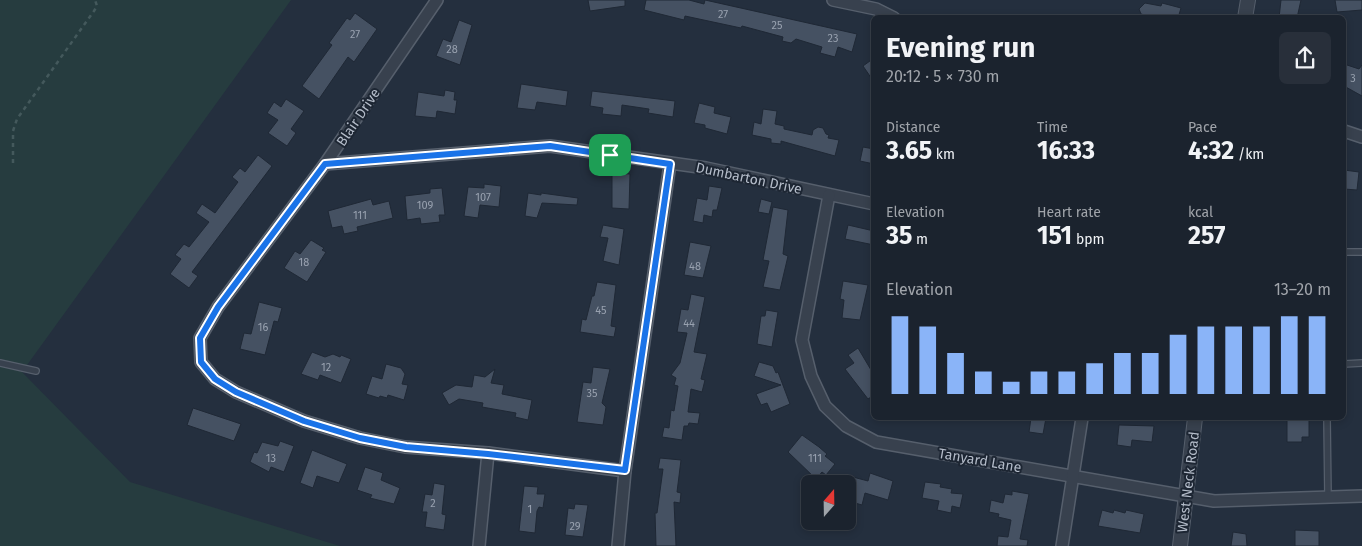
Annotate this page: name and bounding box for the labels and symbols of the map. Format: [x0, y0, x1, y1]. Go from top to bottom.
house number: 27 [718, 8, 728, 21]
house number: 25 [772, 19, 783, 32]
house number: 27 [350, 28, 360, 41]
house number: 23 [828, 32, 838, 45]
house number: 28 [446, 43, 458, 56]
house number: 3 [1350, 72, 1356, 85]
street label: Blair Drive [333, 85, 384, 149]
pin [589, 134, 631, 176]
street label: Dumbarton Drive [694, 159, 804, 198]
house number: 107 [475, 191, 491, 204]
house number: 109 [417, 199, 434, 212]
house number: 111 [353, 209, 367, 222]
house number: 18 [299, 256, 309, 269]
house number: 48 [689, 260, 701, 273]
house number: 45 [595, 304, 607, 317]
house number: 44 [683, 317, 695, 330]
house number: 16 [258, 321, 268, 334]
house number: 12 [321, 361, 331, 374]
house number: 35 [587, 387, 598, 400]
street label: West Neck Road [1174, 431, 1203, 533]
street label: Tanyard Lane [937, 445, 1023, 476]
house number: 13 [266, 452, 276, 465]
house number: 111 [808, 452, 822, 465]
north arrow [801, 475, 856, 530]
house number: 2 [430, 497, 436, 510]
house number: 1 [528, 503, 532, 516]
house number: 29 [569, 520, 581, 533]

